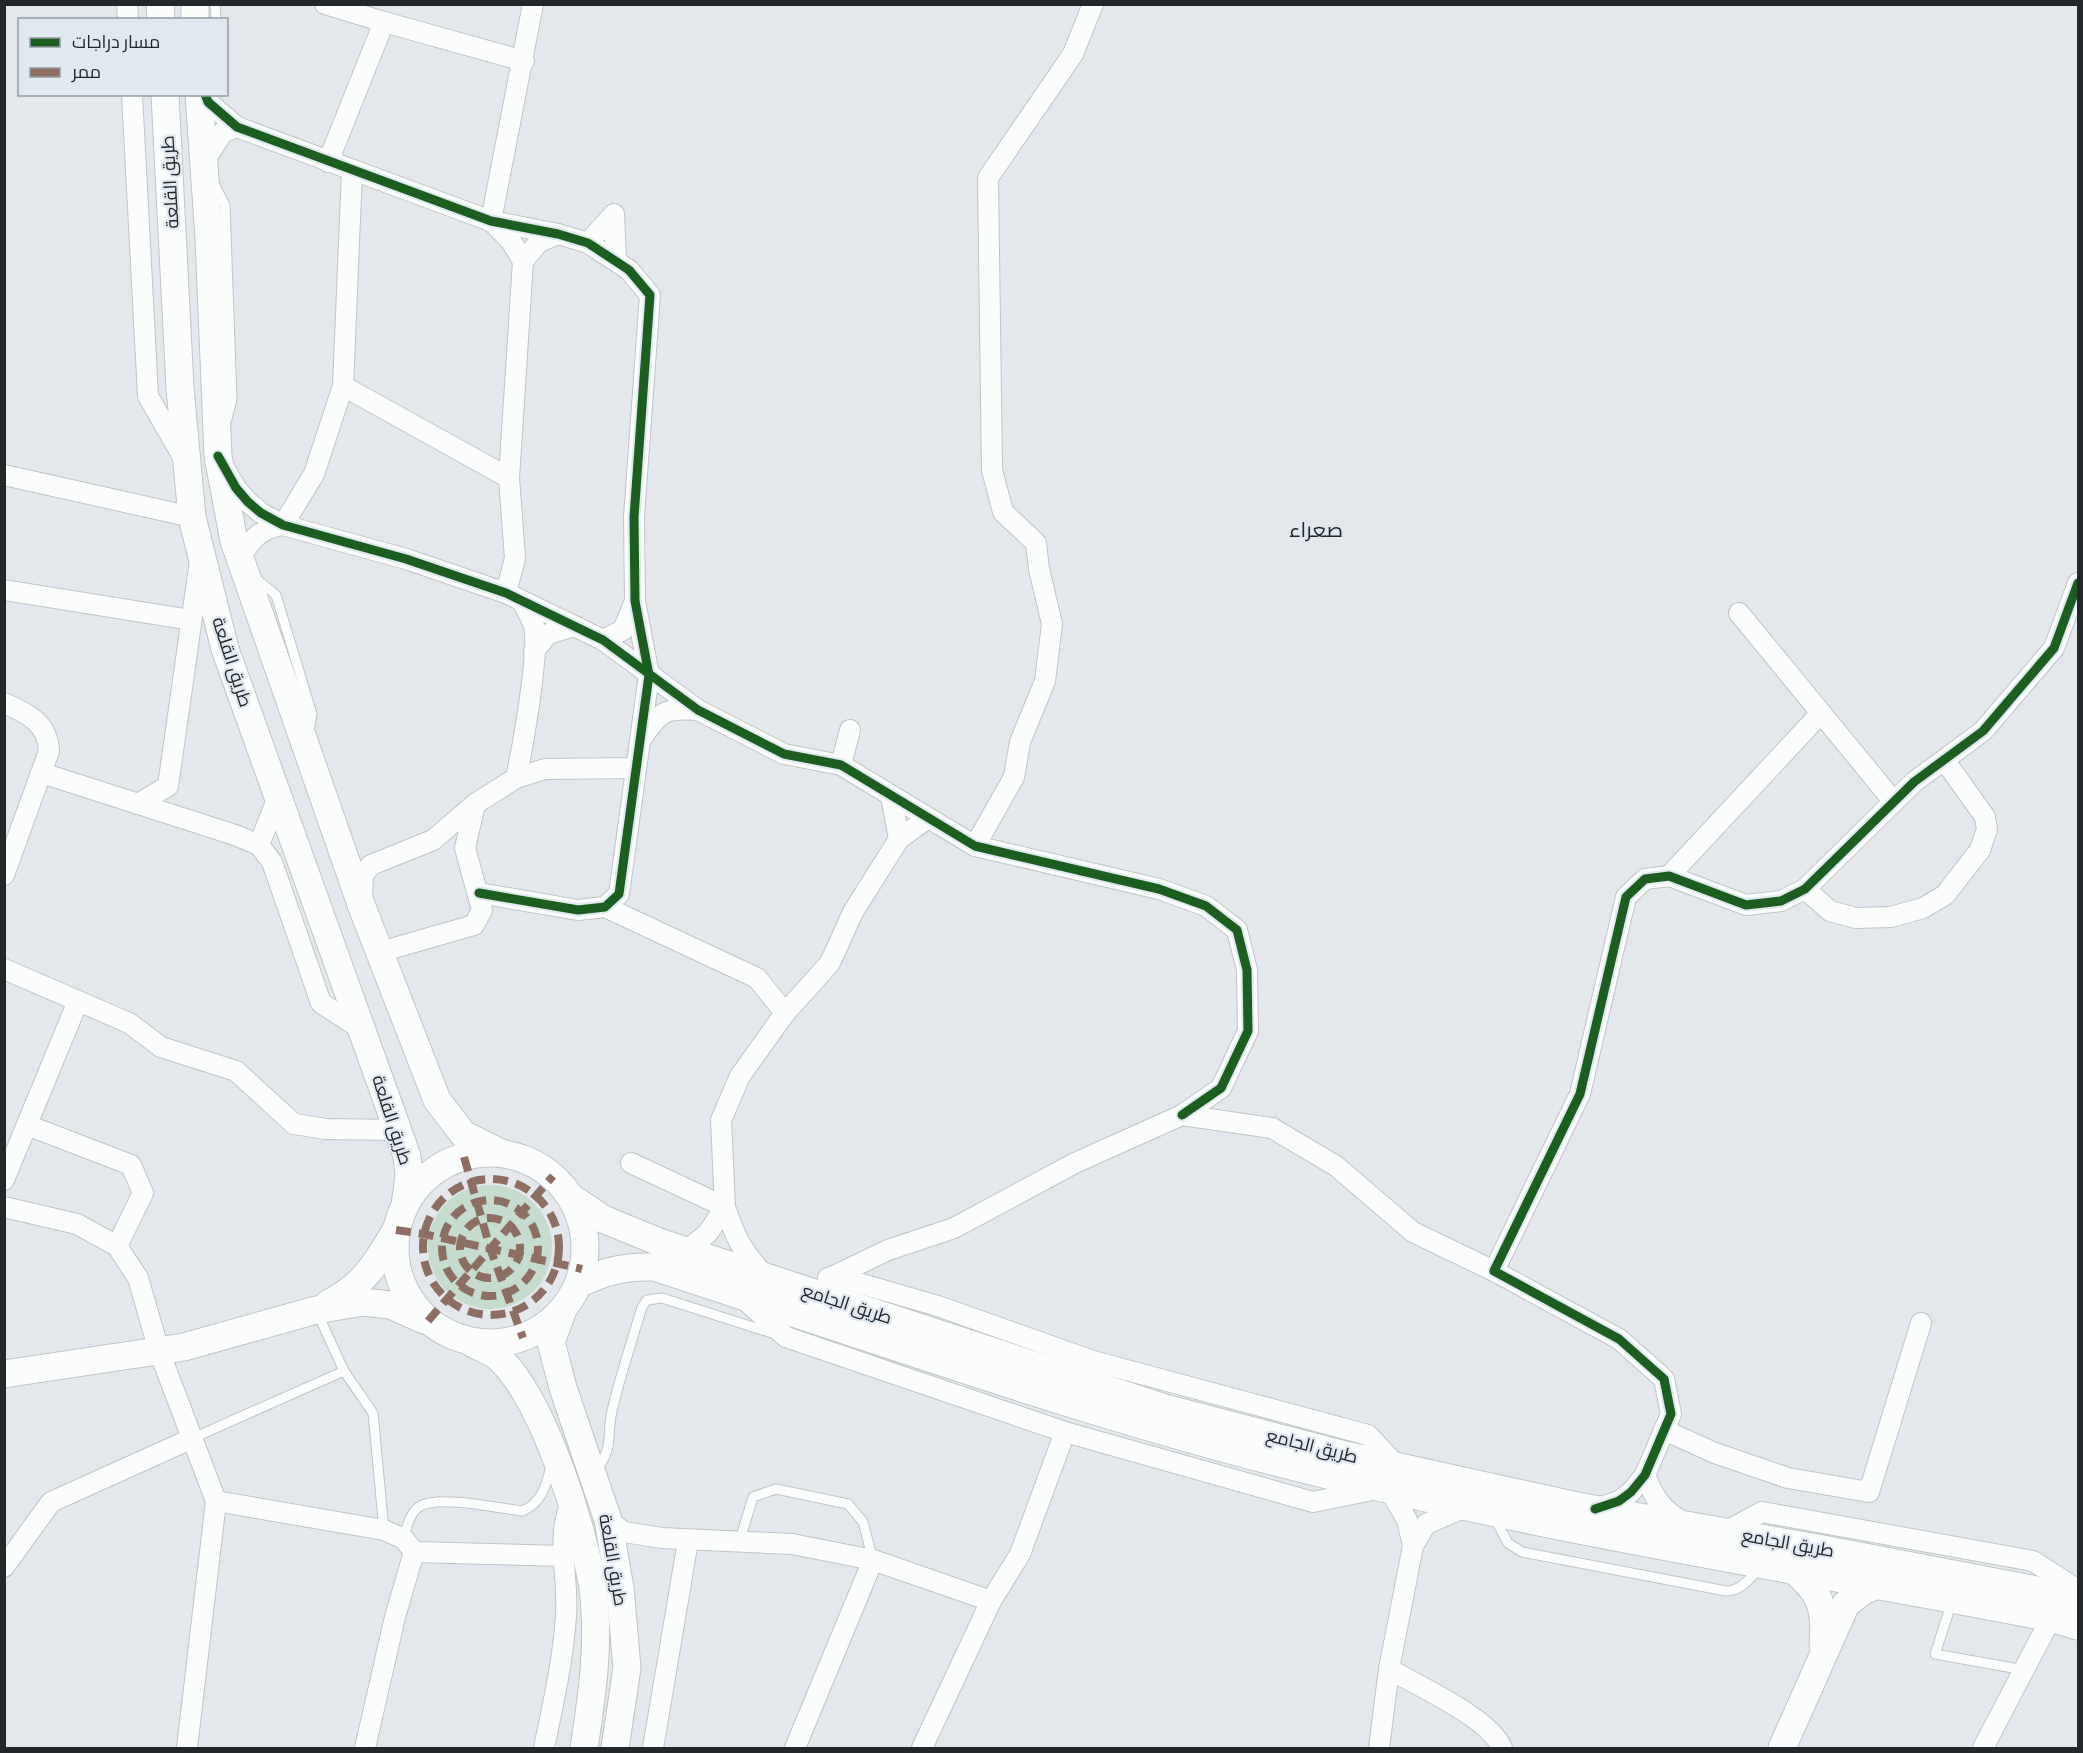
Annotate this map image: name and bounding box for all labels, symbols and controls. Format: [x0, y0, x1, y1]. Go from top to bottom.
legend [18, 18, 228, 96]
text: مسار دراجات [72, 30, 160, 53]
text: ممر [71, 60, 101, 83]
street label: طريق القلعة [156, 135, 184, 229]
district label: صعراء [1289, 516, 1343, 542]
street label: طريق القلعة [206, 614, 258, 710]
street label: طريق القلعة [366, 1072, 418, 1168]
street label: طريق الجامع [799, 1278, 895, 1330]
street label: طريق الجامع [1264, 1423, 1360, 1469]
street label: طريق القلعة [593, 1512, 633, 1608]
street label: طريق الجامع [1740, 1523, 1836, 1563]

